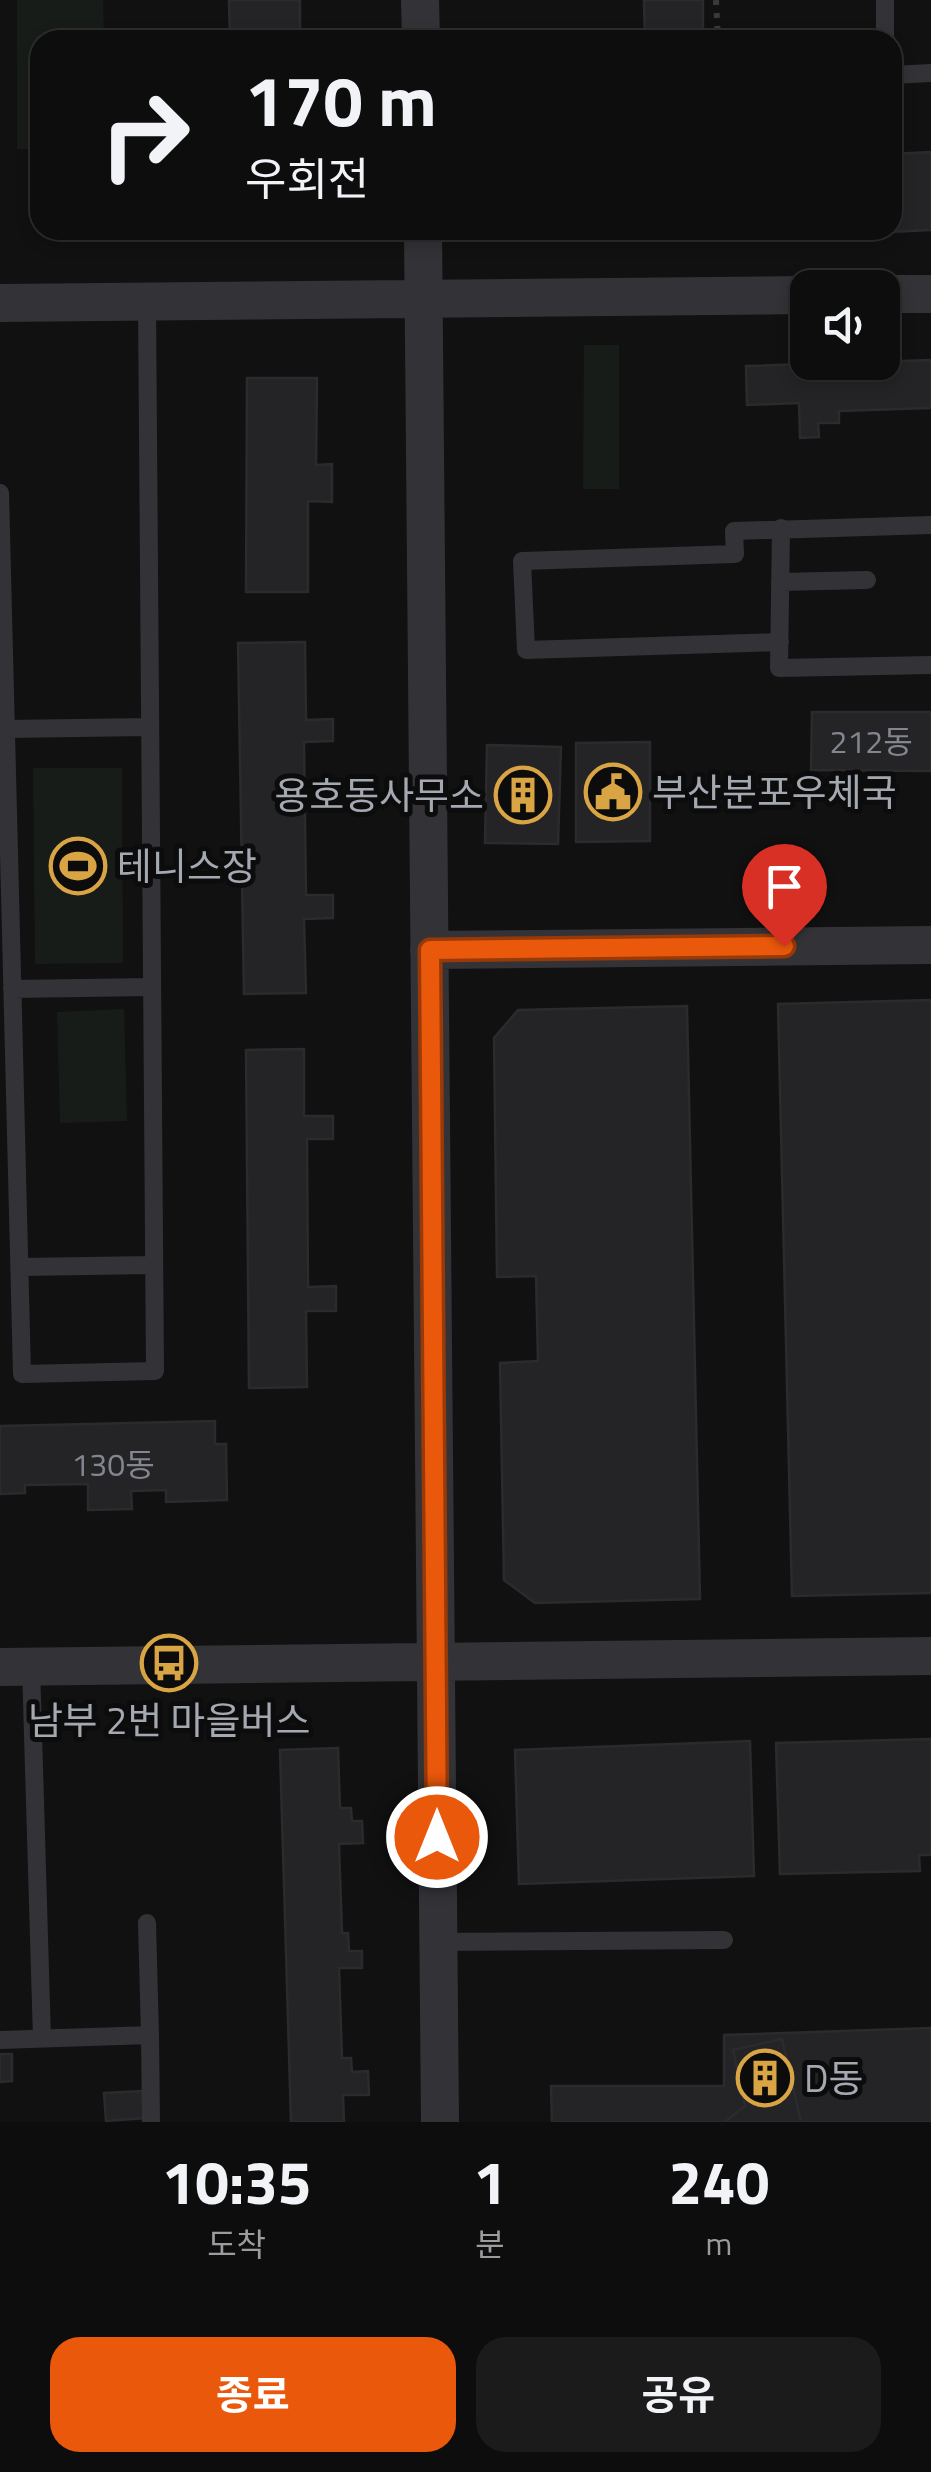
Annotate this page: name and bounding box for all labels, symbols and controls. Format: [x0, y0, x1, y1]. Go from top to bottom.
text: 170 m [245, 47, 437, 153]
icon: right [80, 70, 210, 200]
text: 우회전 [245, 144, 369, 212]
map controls [790, 270, 900, 380]
button: sound [790, 270, 900, 380]
house number: 212동 [829, 717, 913, 765]
public building icon: 부산분포우체국 [583, 762, 643, 822]
place label: 부산분포우체국 [652, 763, 897, 821]
building icon: 용호동사무소 [493, 765, 553, 825]
place label: 용호동사무소 [274, 766, 484, 824]
sports icon: 테니스장 [48, 836, 108, 896]
place label: 테니스장 [117, 837, 257, 895]
pin [742, 844, 827, 947]
icon: arrive [757, 859, 812, 914]
house number: 130동 [71, 1440, 155, 1488]
bus stop icon: 남부 2번 마을버스 [139, 1633, 199, 1693]
place label: 남부 2번 마을버스 [28, 1691, 310, 1749]
position arrow [385, 1785, 489, 1889]
building icon: D동 [735, 2048, 795, 2108]
place label: D동 [804, 2049, 863, 2107]
text: 10:35 [162, 2136, 311, 2227]
text: 1 [473, 2136, 507, 2227]
text: 240 [668, 2136, 769, 2227]
text: m [706, 2219, 732, 2267]
text: 도착 [207, 2220, 266, 2268]
text: 분 [475, 2220, 505, 2268]
button: 종료 [50, 2337, 456, 2452]
button: 공유 [476, 2337, 881, 2452]

